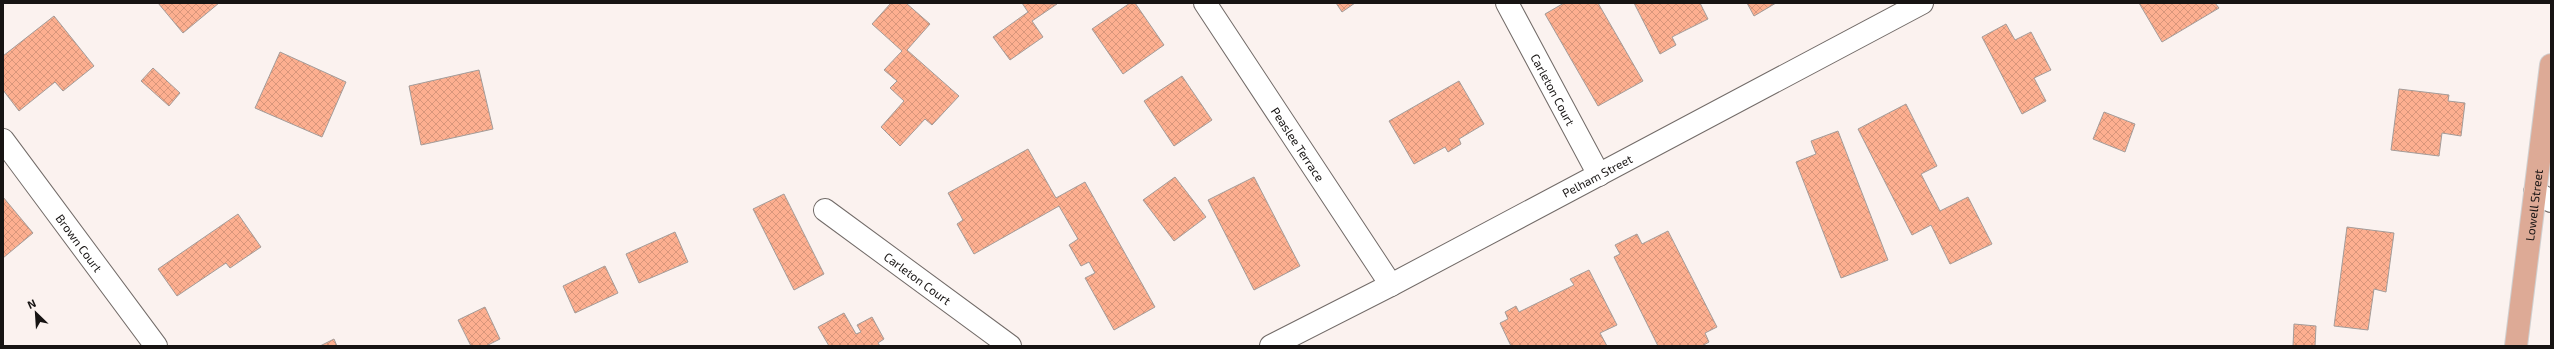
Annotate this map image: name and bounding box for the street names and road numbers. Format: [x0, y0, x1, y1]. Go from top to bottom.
street label: Carleton Court [1528, 51, 1578, 128]
street label: Peaslee Terrace [1269, 104, 1327, 184]
street label: Pelham Street [1560, 151, 1635, 200]
street label: Lowell Street [2522, 168, 2545, 242]
street label: Brown Court [53, 211, 106, 275]
street label: Carleton Court [882, 249, 954, 307]

